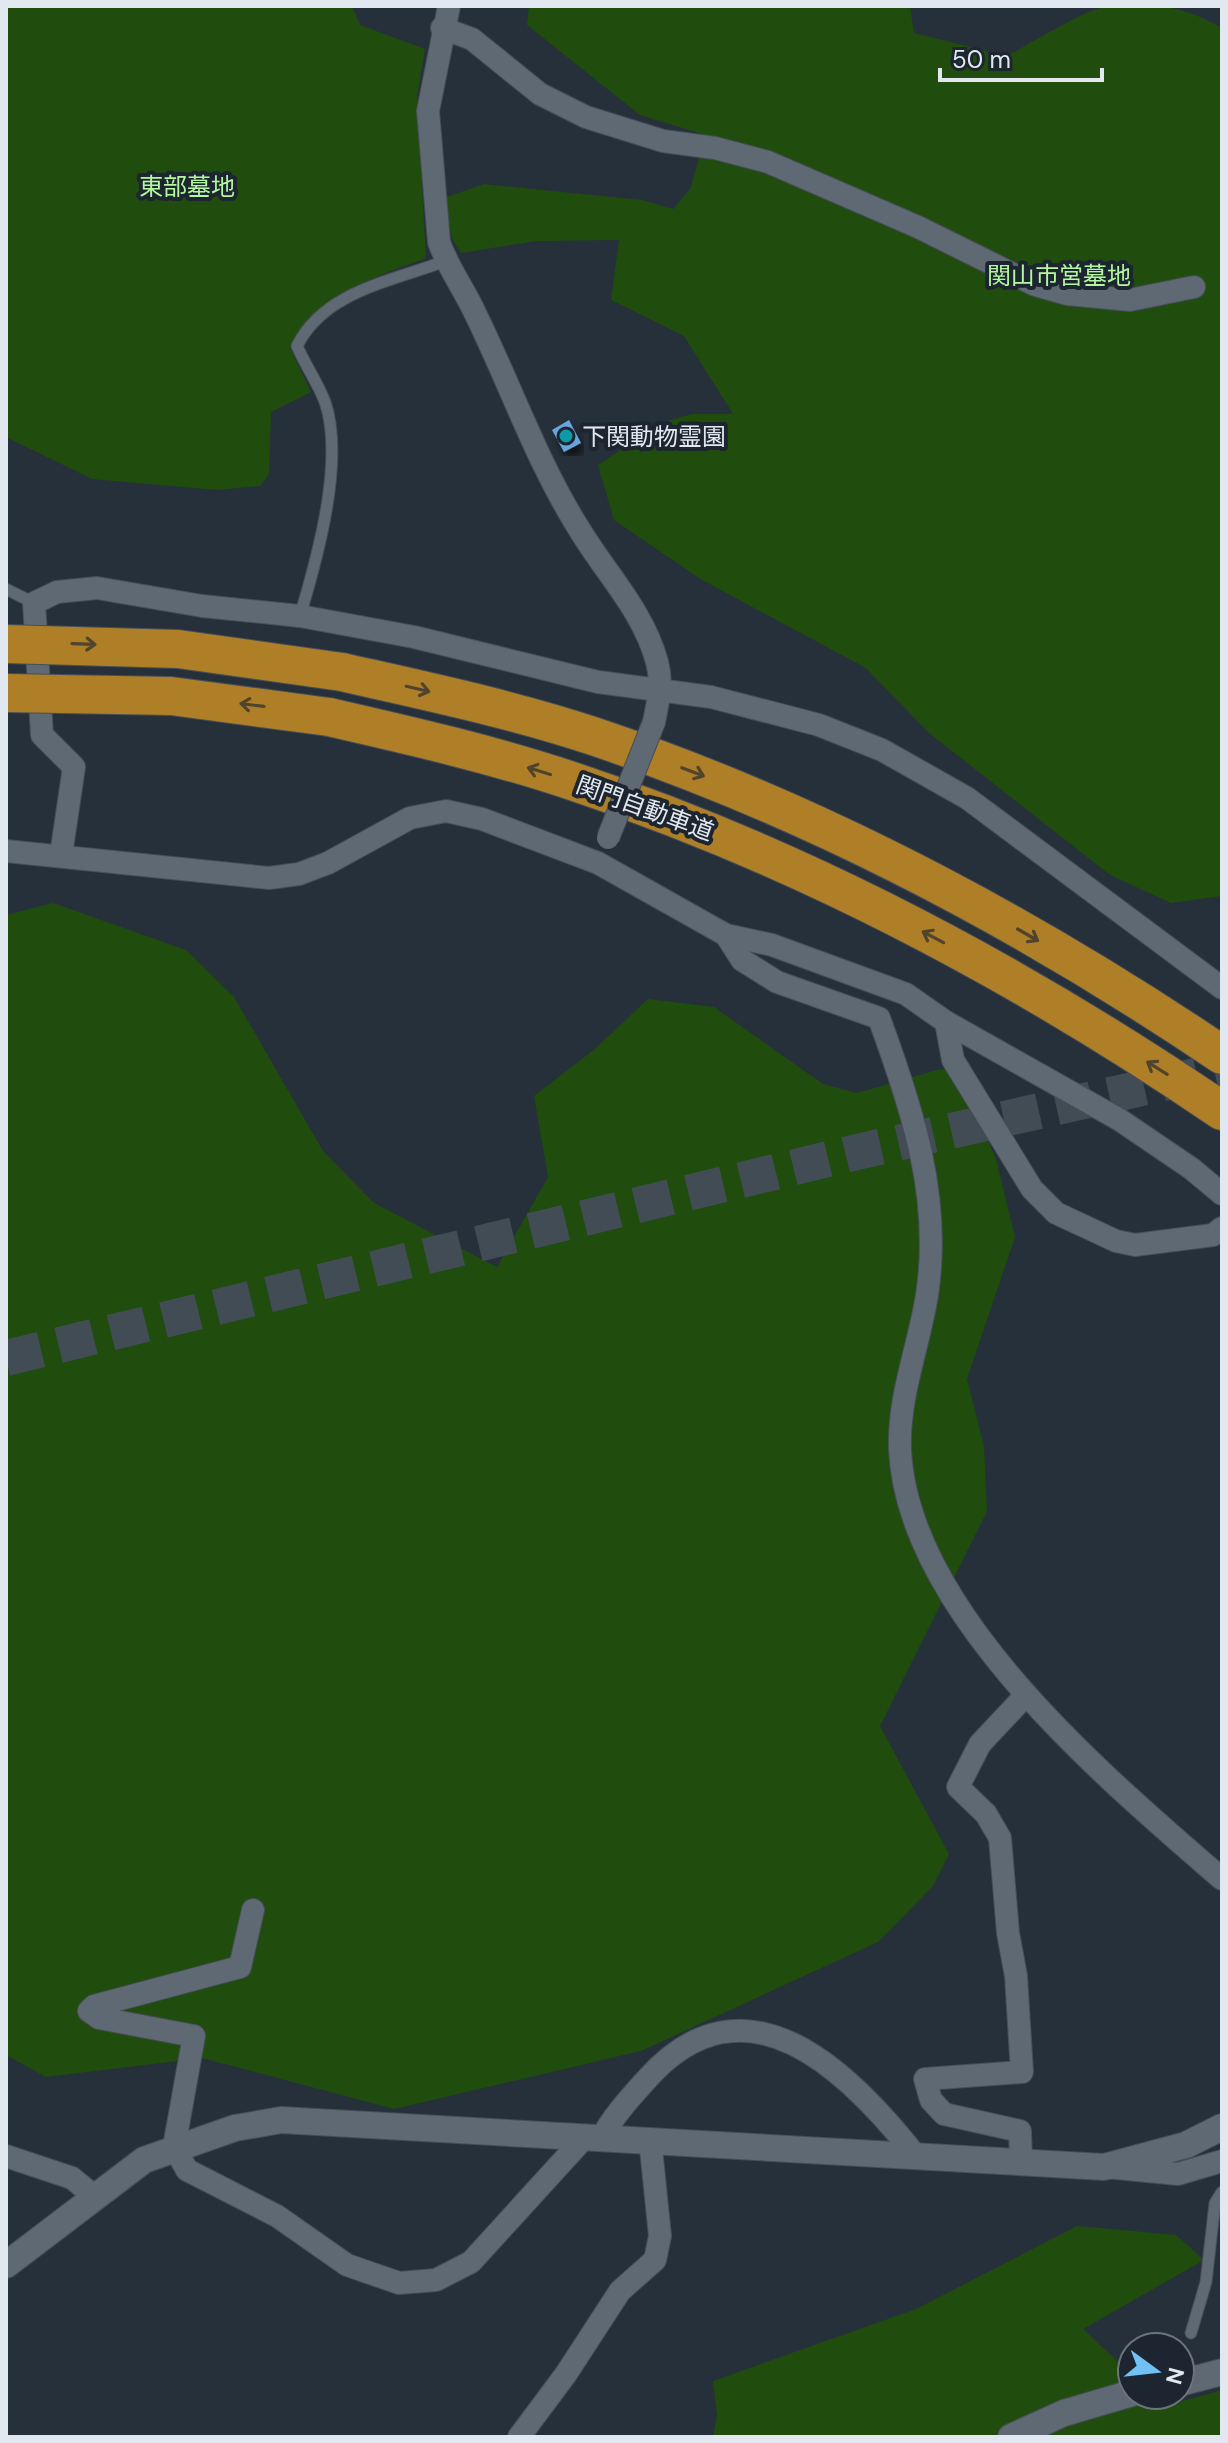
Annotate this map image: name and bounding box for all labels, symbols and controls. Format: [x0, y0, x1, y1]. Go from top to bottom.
scale bar [940, 32, 1102, 82]
text: 50 m [952, 44, 1011, 75]
park label: 東部墓地 [139, 171, 235, 202]
park label: 関山市営墓地 [987, 260, 1131, 291]
place label: 下関動物霊園 [582, 421, 726, 452]
marker: 下関動物霊園 [557, 427, 575, 445]
one-way arrow [70, 637, 97, 652]
one-way arrow [405, 682, 430, 697]
one-way arrow [240, 697, 265, 712]
one-way arrow [527, 763, 552, 777]
one-way arrow [680, 766, 705, 780]
street label: 関門自動車道 [572, 769, 718, 847]
one-way arrow [1015, 928, 1039, 943]
one-way arrow [921, 929, 945, 945]
one-way arrow [1146, 1059, 1169, 1075]
north arrow [1116, 2331, 1196, 2411]
text: N [1159, 2365, 1191, 2388]

